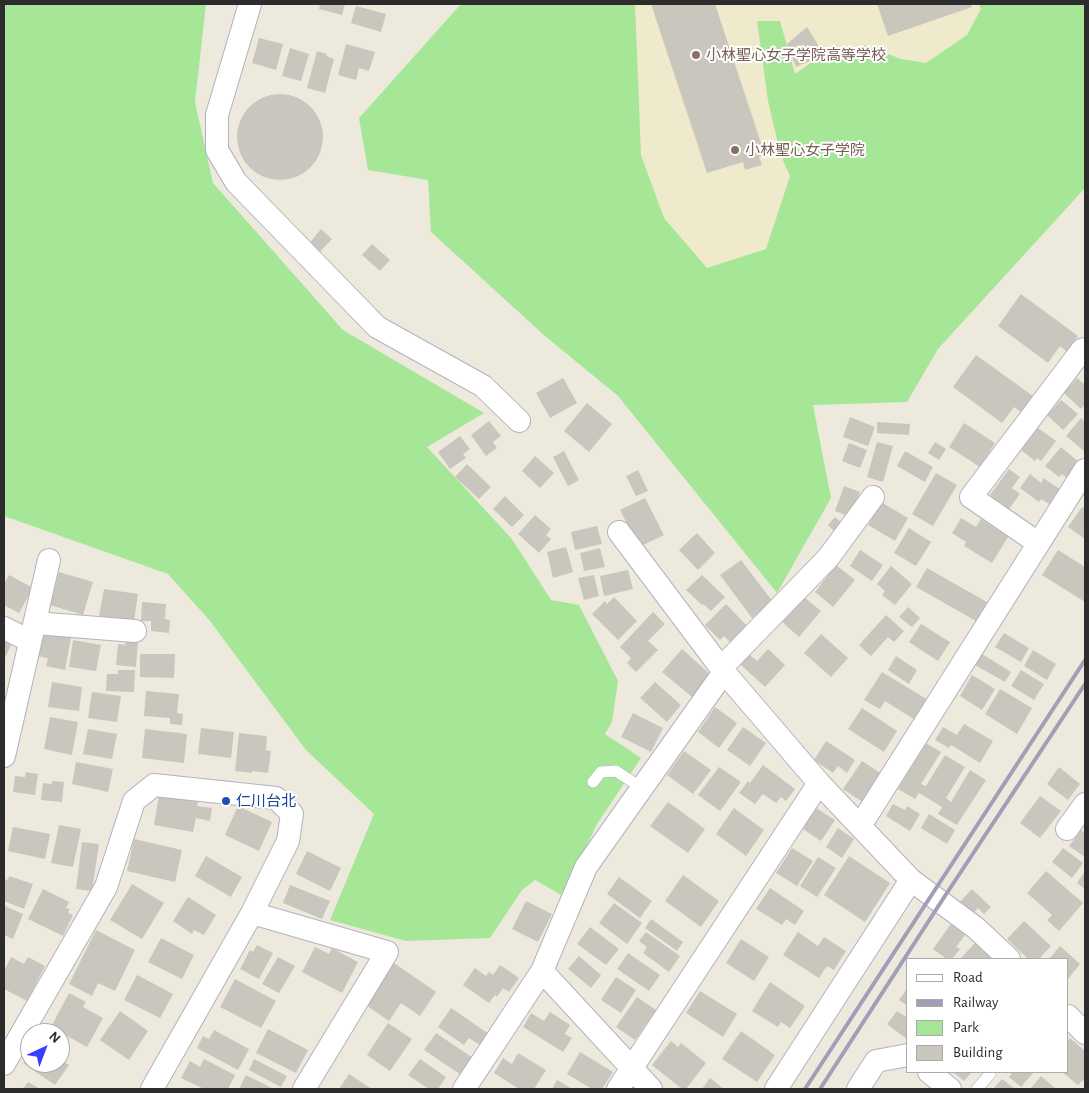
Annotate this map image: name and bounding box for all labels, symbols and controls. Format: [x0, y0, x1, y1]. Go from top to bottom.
place label: 小林聖心女子学院高等学校 [706, 46, 886, 64]
marker: 小林聖心女子学院高等学校 [690, 49, 702, 61]
place label: 小林聖心女子学院 [745, 141, 865, 159]
marker: 小林聖心女子学院 [729, 144, 741, 156]
place label: 仁川台北 [236, 792, 296, 810]
marker: 仁川台北 [220, 795, 232, 807]
legend [906, 958, 1069, 1073]
text: Road [953, 970, 983, 985]
text: Railway [953, 995, 998, 1010]
text: Park [953, 1020, 979, 1035]
north arrow [20, 1023, 70, 1073]
text: N [46, 1029, 63, 1046]
text: Building [953, 1045, 1003, 1060]

